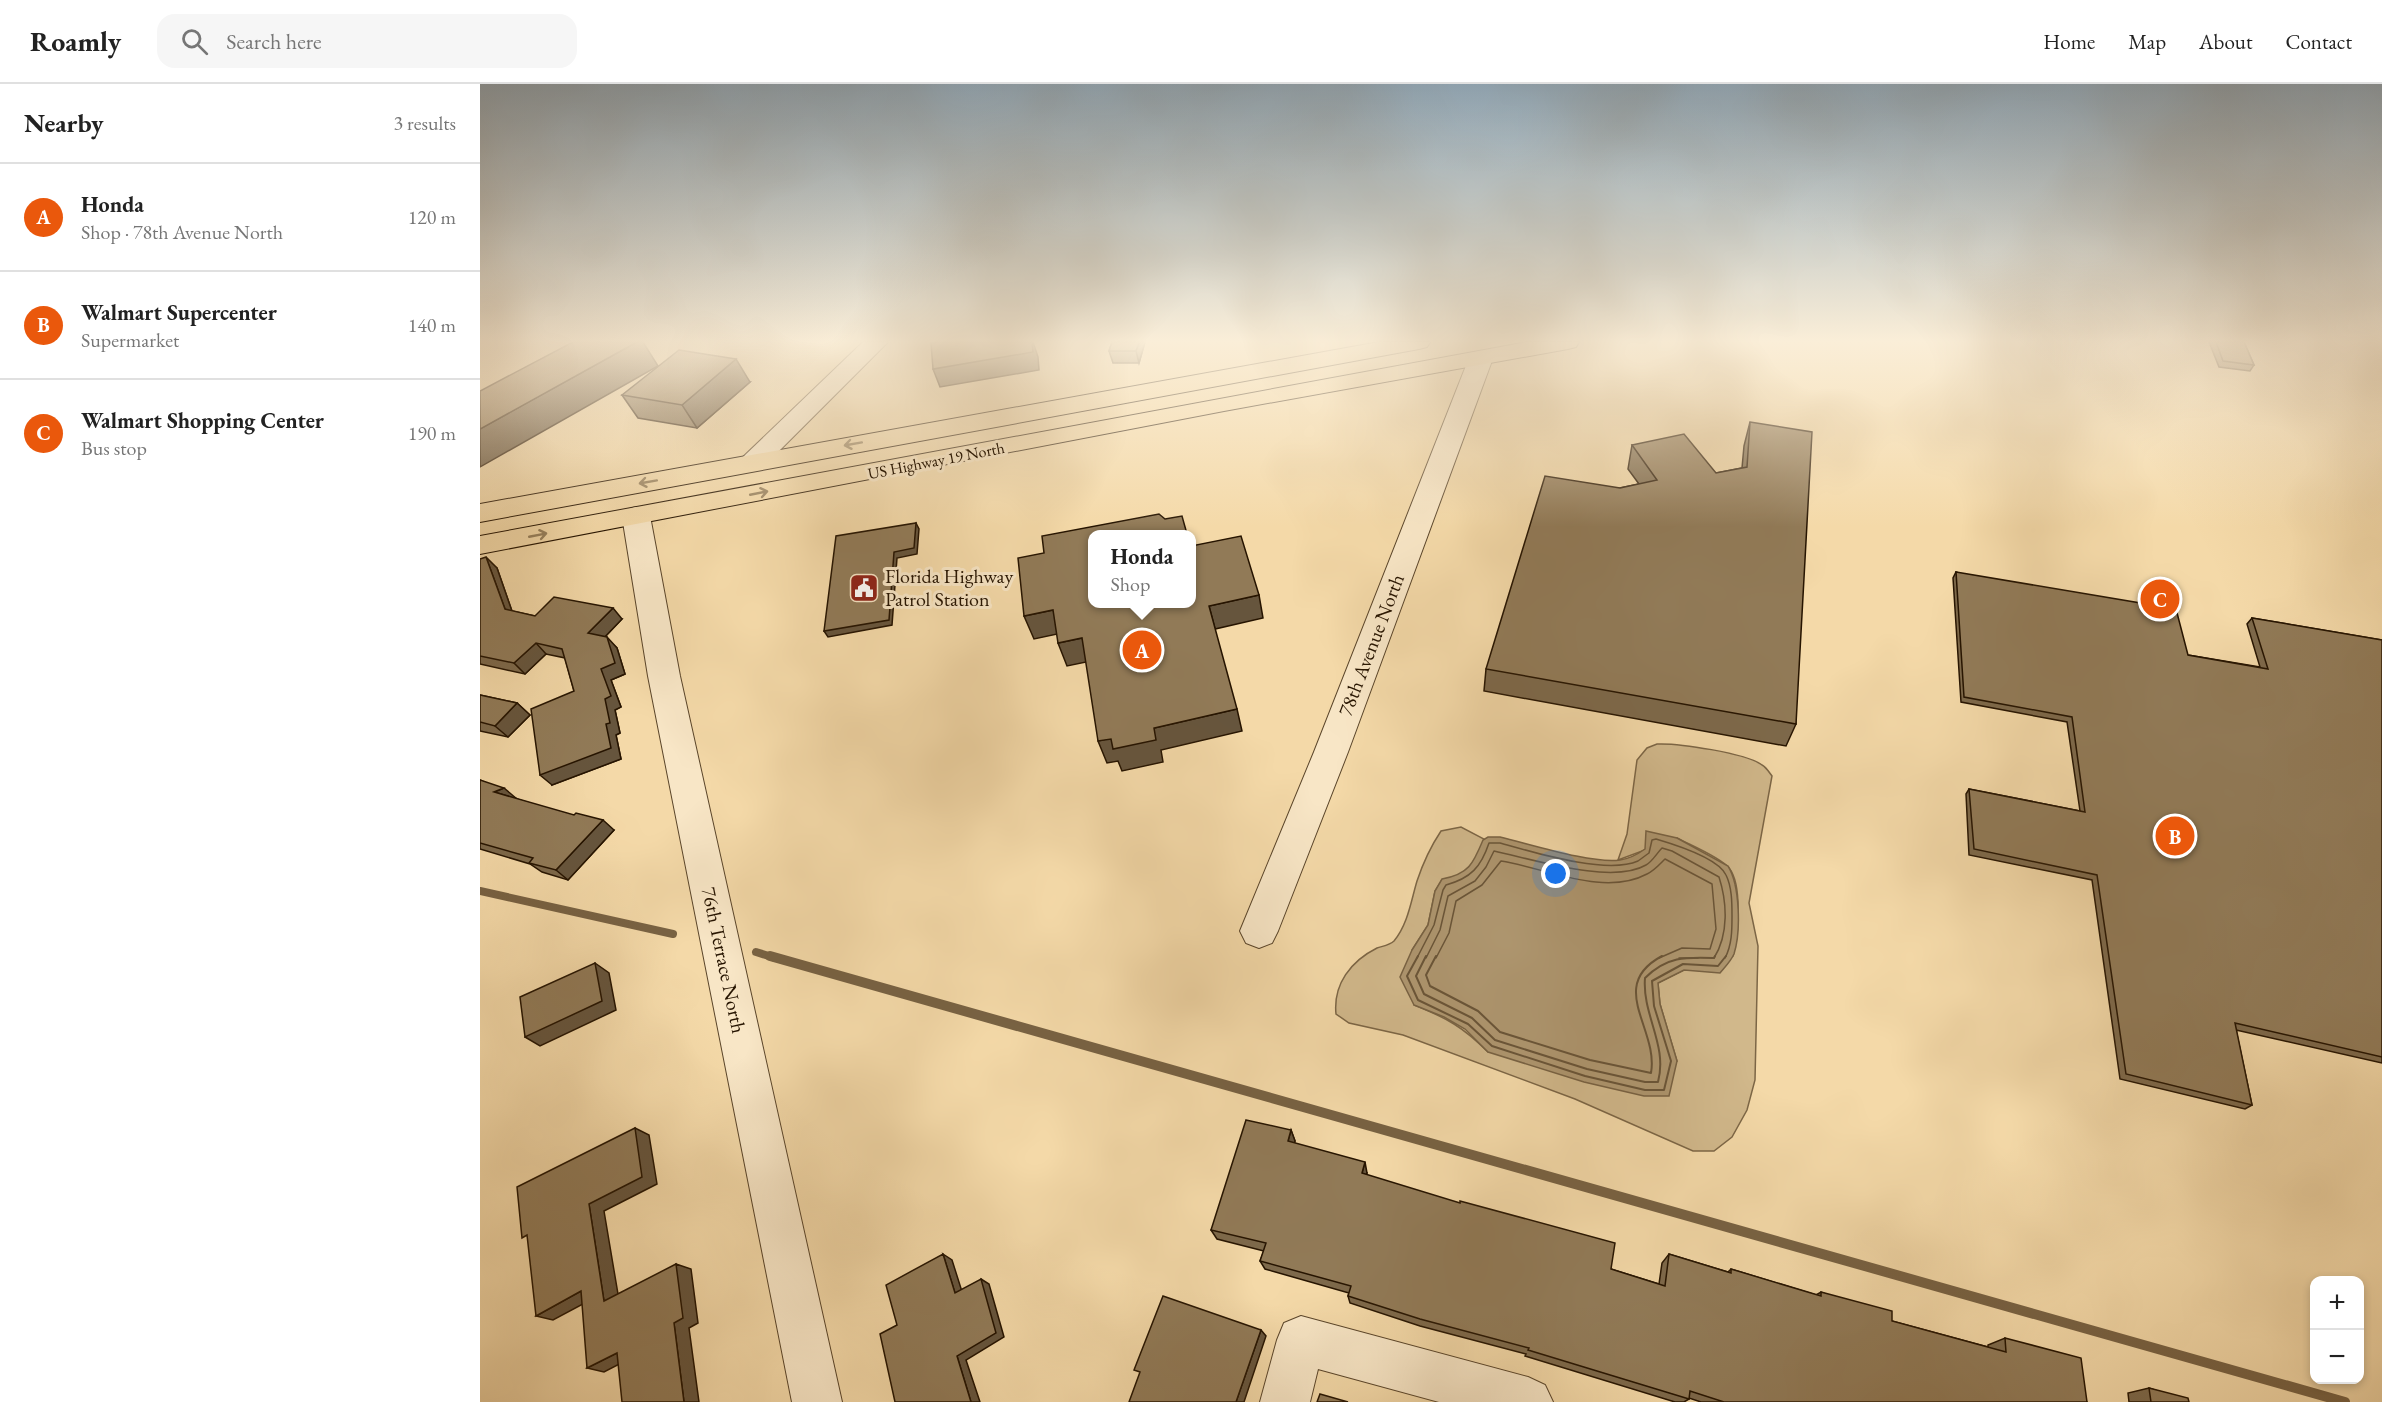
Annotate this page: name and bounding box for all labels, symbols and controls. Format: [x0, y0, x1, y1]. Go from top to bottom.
search box [157, 14, 577, 68]
text: Roamly [30, 23, 121, 59]
icon: search [178, 25, 211, 58]
text: Search here [226, 27, 322, 56]
text: Home [2043, 28, 2095, 55]
text: Map [2128, 28, 2166, 55]
text: About [2199, 28, 2252, 55]
text: Contact [2285, 28, 2352, 55]
text: Nearby [24, 106, 104, 140]
text: 3 results [393, 110, 456, 136]
text: Honda [81, 190, 144, 219]
text: A [36, 204, 51, 230]
text: 120 m [408, 204, 456, 230]
text: Shop · 78th Avenue North [81, 219, 283, 245]
text: Walmart Supercenter [81, 298, 277, 327]
text: B [37, 312, 50, 338]
text: 140 m [408, 312, 456, 338]
text: Supermarket [81, 327, 179, 353]
text: Walmart Shopping Center [81, 406, 324, 435]
text: C [36, 420, 51, 446]
text: 190 m [408, 420, 456, 446]
text: Bus stop [81, 435, 147, 461]
street label: US Highway 19 North [866, 437, 1006, 484]
one-way arrow [844, 439, 864, 450]
one-way arrow [638, 477, 658, 488]
one-way arrow [748, 487, 768, 498]
one-way arrow [527, 529, 547, 540]
popup [1088, 530, 1196, 608]
text: Honda [1111, 542, 1173, 571]
place label: Florida Highway Patrol Station [885, 563, 1013, 612]
street label: 78th Avenue North [1332, 570, 1410, 720]
text: Shop [1111, 571, 1150, 597]
public building icon: Florida Highway Patrol Station [848, 572, 880, 604]
pin: C [2140, 576, 2180, 622]
pin: A [1122, 628, 1162, 672]
pin: B [2156, 814, 2194, 858]
your location [1541, 859, 1570, 888]
street label: 76th Terrace North [696, 885, 752, 1035]
map controls [2310, 1276, 2364, 1384]
button: + [2310, 1276, 2364, 1330]
button: − [2310, 1330, 2364, 1384]

